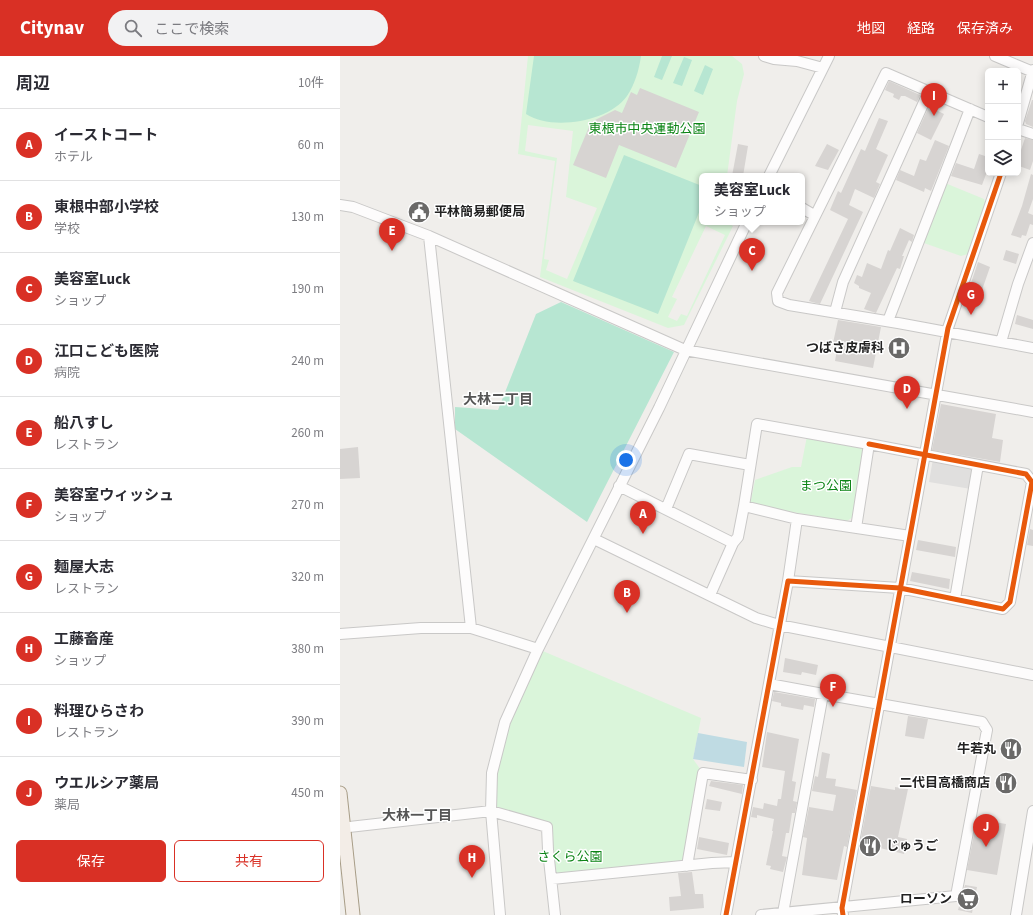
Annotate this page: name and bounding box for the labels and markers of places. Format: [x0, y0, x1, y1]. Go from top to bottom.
pin: I [921, 83, 947, 116]
public building icon: 平林簡易郵便局 [406, 199, 432, 225]
place label: 平林簡易郵便局 [434, 203, 525, 221]
pin: E [379, 218, 405, 251]
pin: C [739, 238, 765, 271]
pin: G [958, 282, 984, 315]
hospital icon: つばさ皮膚科 [886, 335, 912, 361]
place label: つばさ皮膚科 [806, 339, 884, 357]
pin: D [894, 376, 920, 409]
pin: A [630, 501, 656, 534]
pin: B [614, 580, 640, 613]
pin: F [820, 674, 846, 707]
restaurant icon: 牛若丸 [998, 736, 1024, 762]
place label: 牛若丸 [957, 740, 996, 758]
restaurant icon: 二代目高橋商店 [993, 770, 1019, 796]
place label: 二代目高橋商店 [899, 774, 990, 792]
pin: J [973, 814, 999, 847]
restaurant icon: じゅうご [857, 833, 883, 859]
place label: じゅうご [886, 837, 938, 855]
pin: H [459, 845, 485, 878]
supermarket icon: ローソン [955, 886, 981, 912]
place label: ローソン [900, 890, 952, 908]

